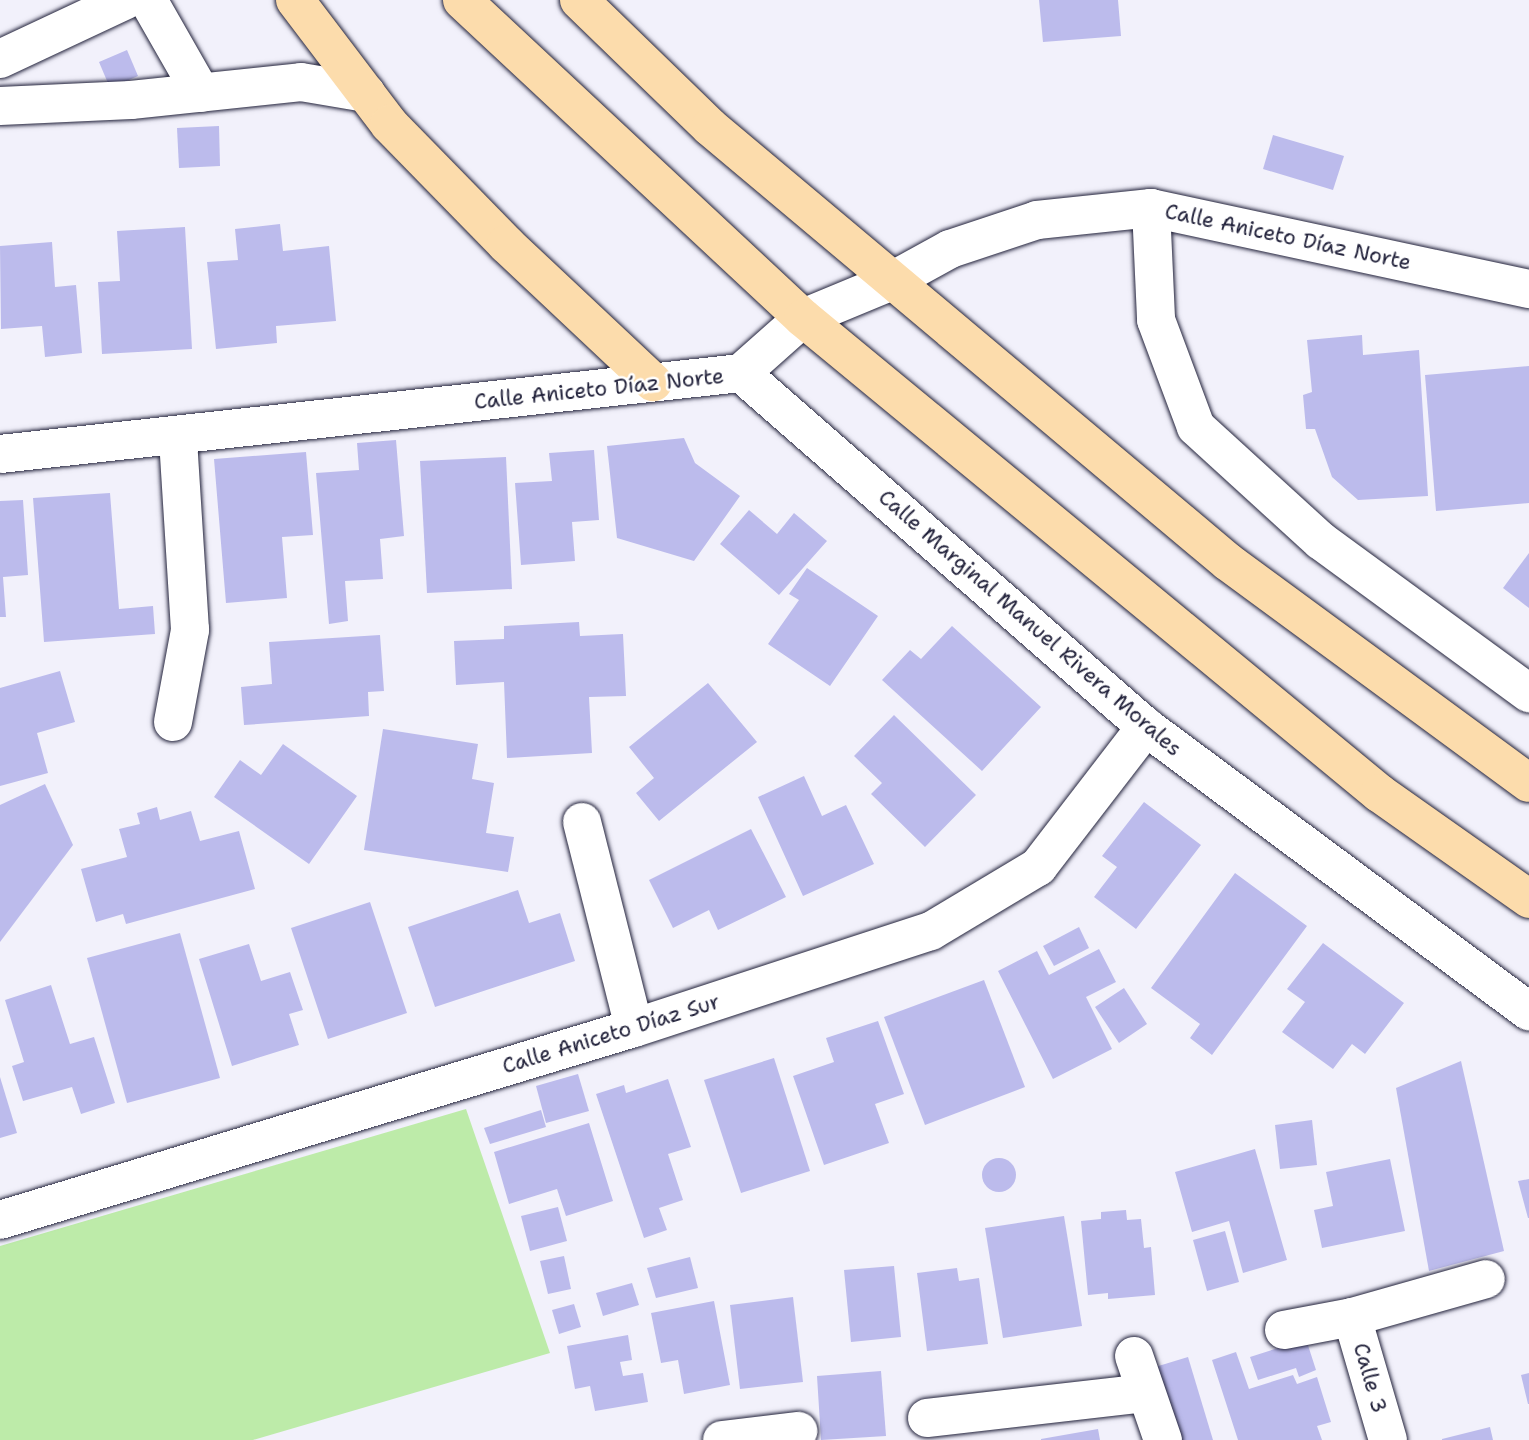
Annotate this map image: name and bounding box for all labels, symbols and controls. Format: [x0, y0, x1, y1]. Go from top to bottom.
street label: Calle Aniceto Díaz Norte [1163, 199, 1413, 275]
street label: Calle Aniceto Díaz Norte [473, 363, 725, 415]
street label: Calle Marginal Manuel Rivera Morales [873, 485, 1187, 761]
street label: Calle Aniceto Díaz Sur [499, 989, 723, 1079]
street label: Calle 3 [1348, 1340, 1392, 1416]

